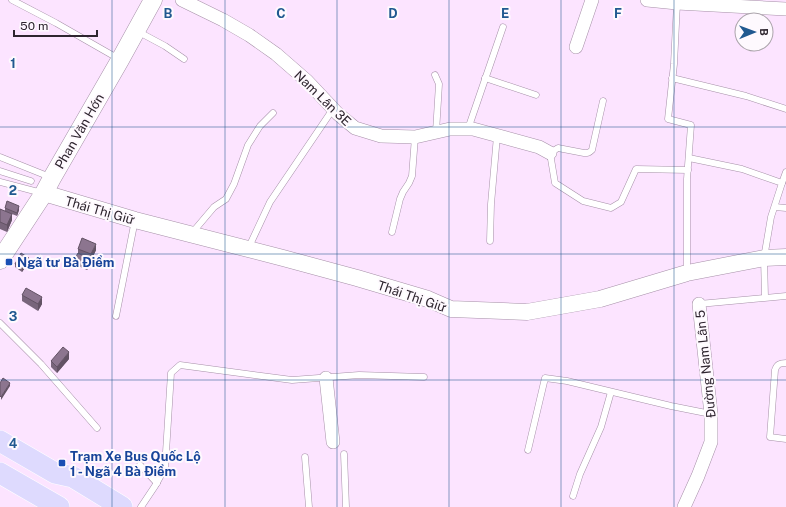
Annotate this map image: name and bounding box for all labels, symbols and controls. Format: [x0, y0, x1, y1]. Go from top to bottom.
text: B [164, 6, 173, 21]
text: C [276, 6, 286, 21]
text: D [388, 6, 398, 21]
text: E [501, 6, 509, 21]
text: F [614, 6, 622, 21]
scale bar [14, 12, 97, 38]
north arrow [734, 12, 774, 52]
text: 50 m [20, 19, 48, 33]
text: B [758, 28, 770, 36]
text: 1 [10, 56, 16, 71]
street label: Nam Lân 3E [291, 68, 354, 129]
street label: Phan Văn Hớn [52, 91, 107, 172]
text: 2 [9, 183, 17, 198]
street label: Thái Thị Giữ [63, 193, 137, 228]
place label: Ngã tư Bà Điểm [17, 255, 114, 270]
marker: Ngã tư Bà Điểm [4, 257, 14, 267]
street label: Thái Thị Giữ [376, 278, 449, 315]
text: 3 [9, 309, 18, 324]
street label: Đường Nam Lân 5 [692, 309, 719, 419]
text: 4 [9, 436, 18, 451]
place label: Trạm Xe Bus Quốc Lộ 1 - Ngã 4 Bà Điểm [70, 449, 201, 479]
marker: Trạm Xe Bus Quốc Lộ 1 - Ngã 4 Bà Điểm [57, 458, 67, 468]

